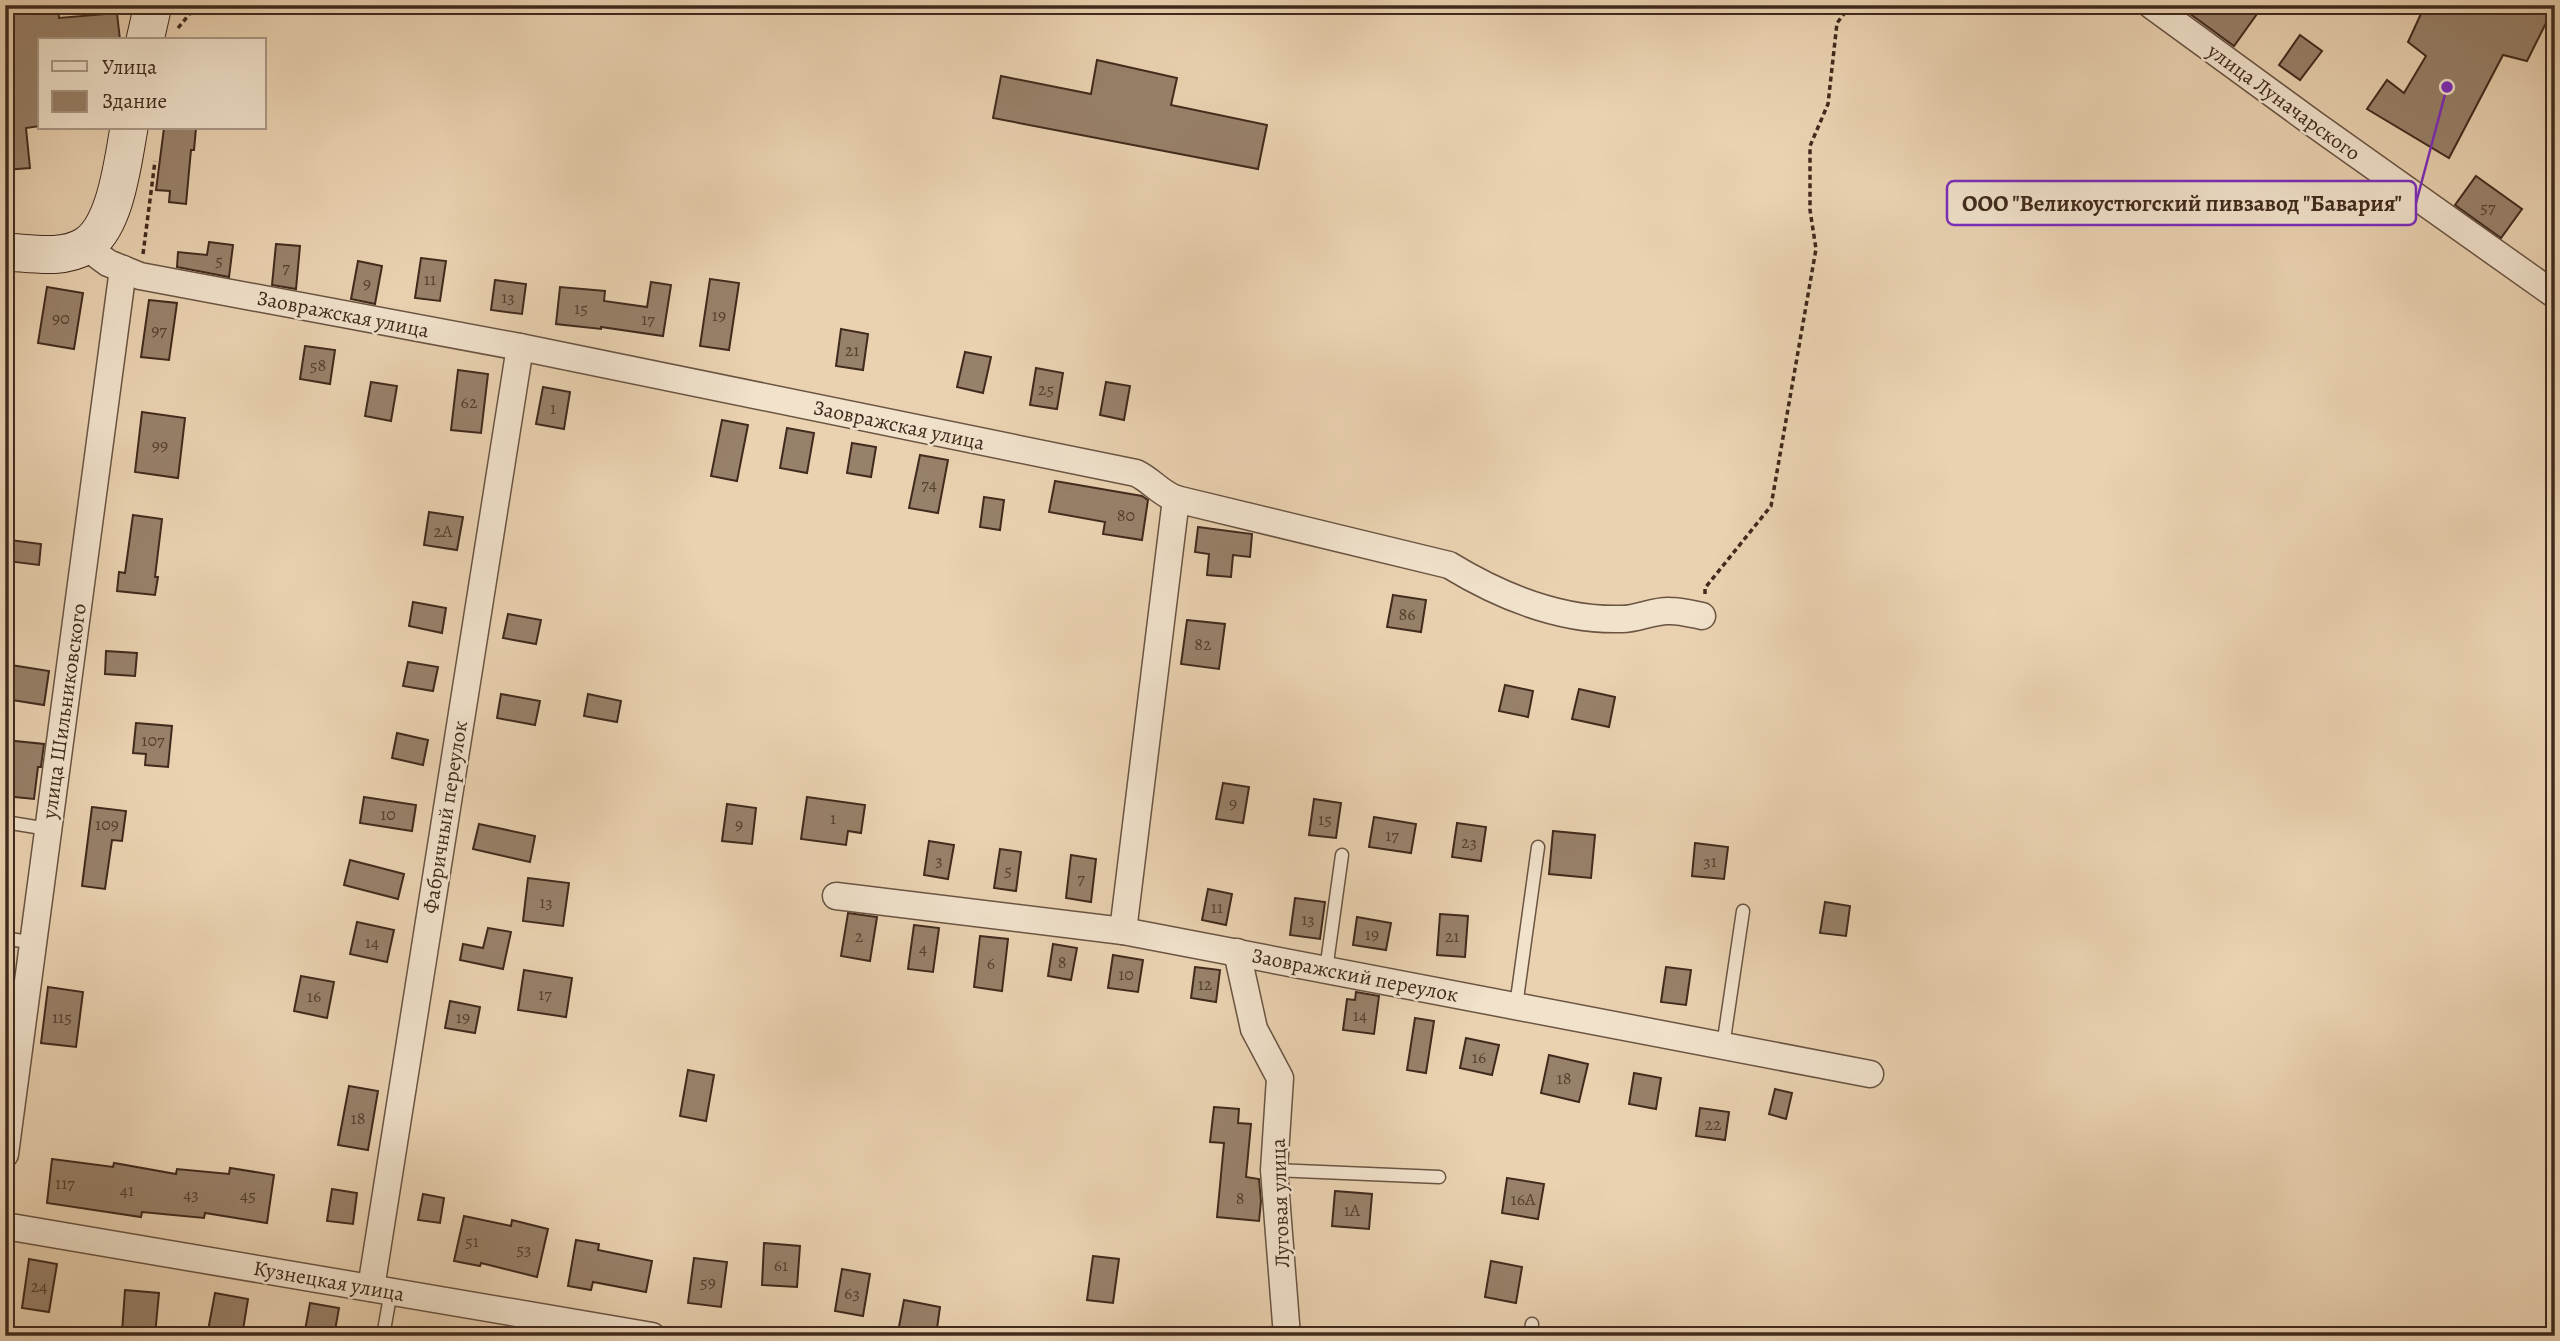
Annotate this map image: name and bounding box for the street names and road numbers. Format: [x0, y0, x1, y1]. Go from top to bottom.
street label: улица Луначарского [2201, 36, 2366, 167]
street label: Заовражская улица [255, 284, 432, 344]
street label: Заовражская улица [811, 393, 988, 457]
street label: улица Шильниковского [35, 602, 93, 821]
street label: Фабричный переулок [416, 718, 474, 916]
street label: Заовражский переулок [1249, 941, 1461, 1009]
street label: Луговая улица [1264, 1137, 1296, 1268]
street label: Кузнецкая улица [251, 1254, 407, 1308]

